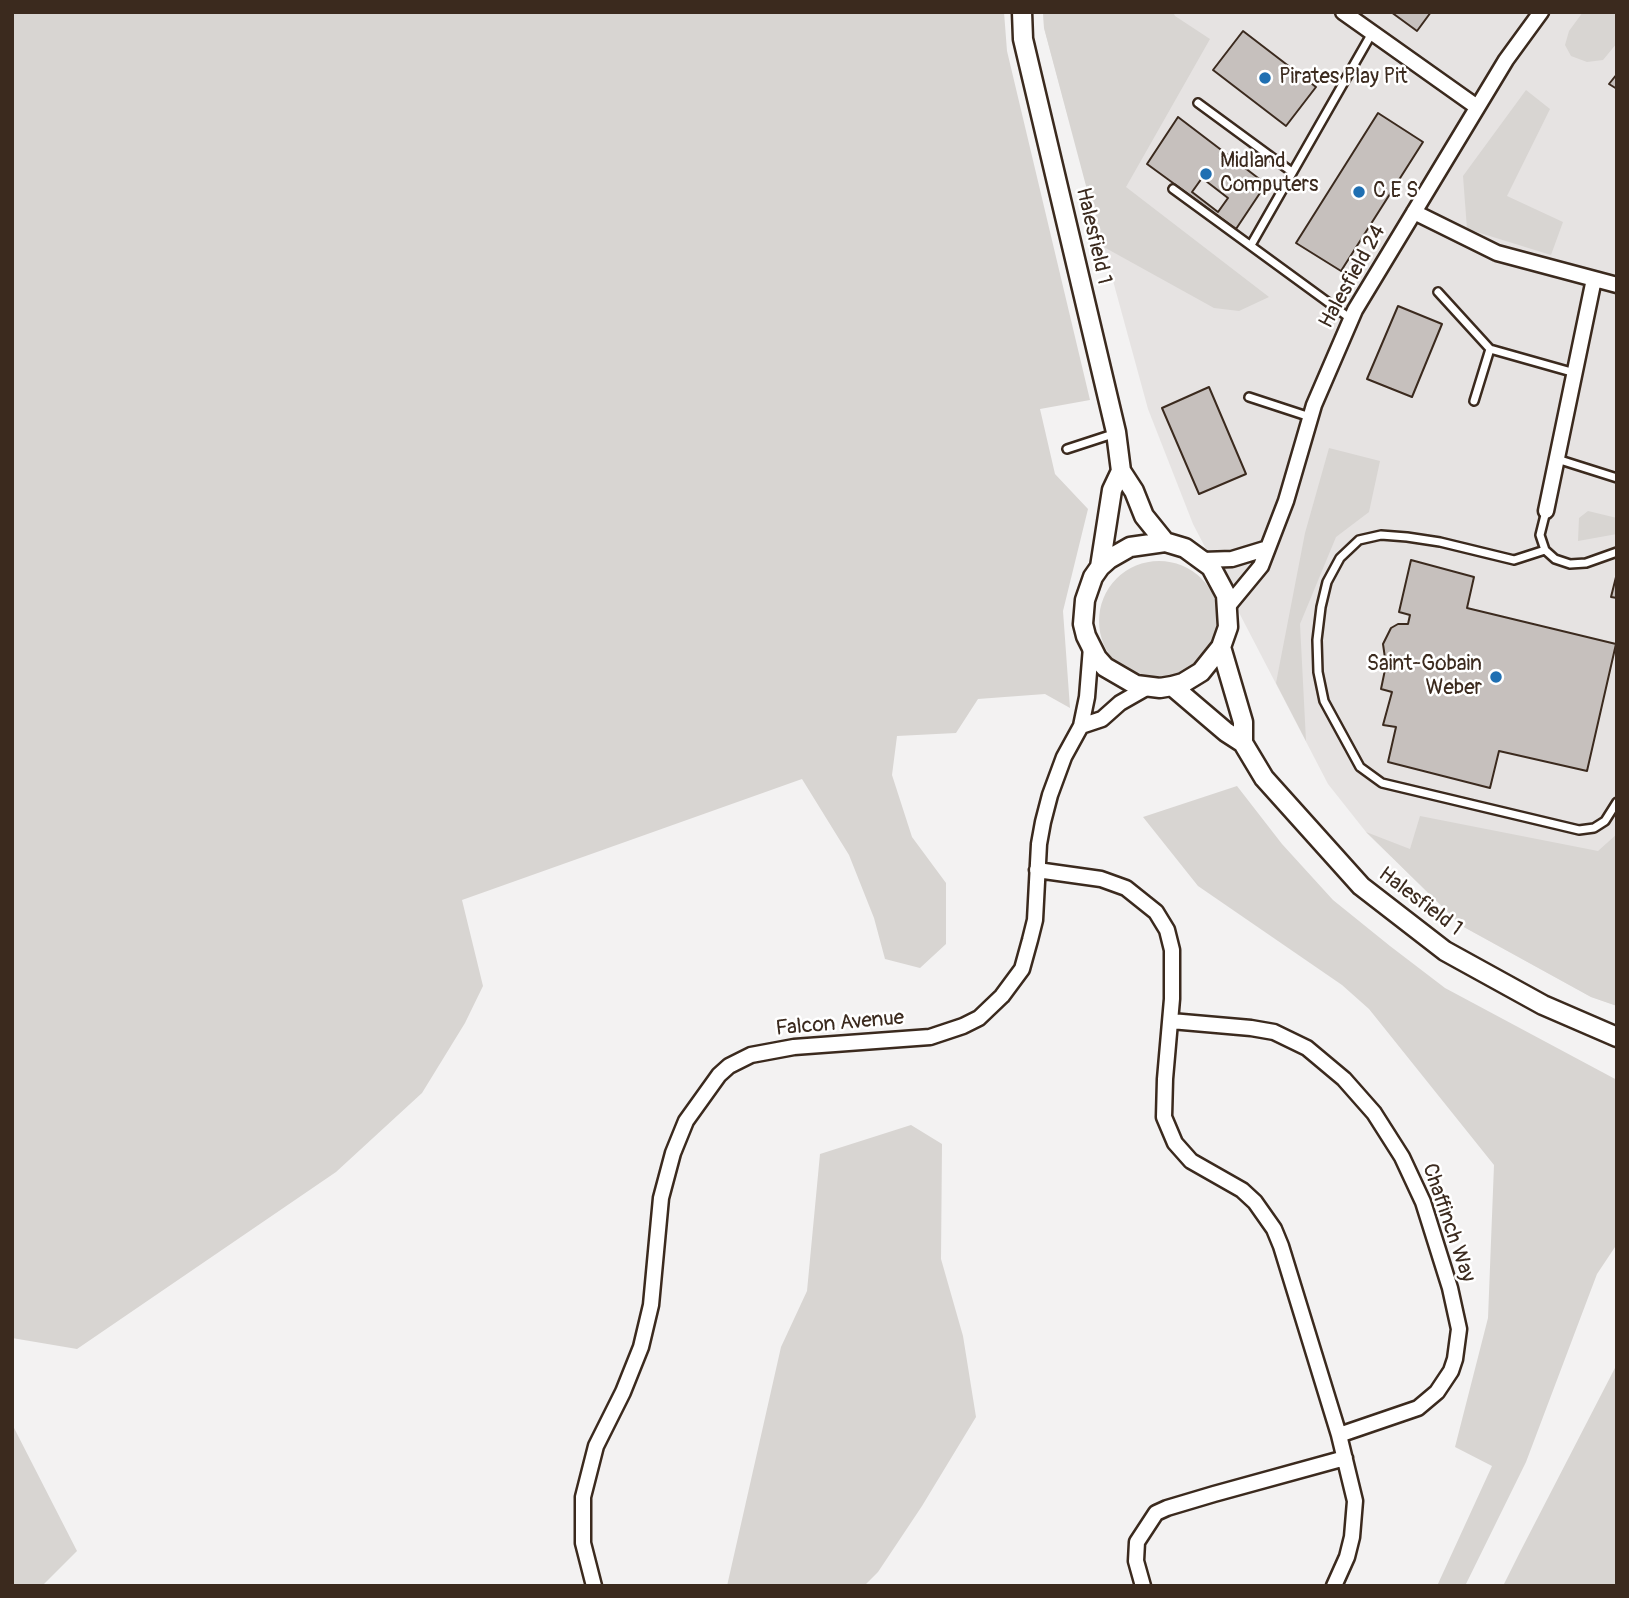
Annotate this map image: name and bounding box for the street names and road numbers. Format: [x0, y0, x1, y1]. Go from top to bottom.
street label: Halesfield 1 [1070, 185, 1116, 287]
street label: Halesfield 24 [1314, 221, 1392, 333]
street label: Halesfield 1 [1373, 862, 1467, 942]
street label: Falcon Avenue [775, 1006, 905, 1042]
street label: Chaffinch Way [1416, 1160, 1480, 1286]

